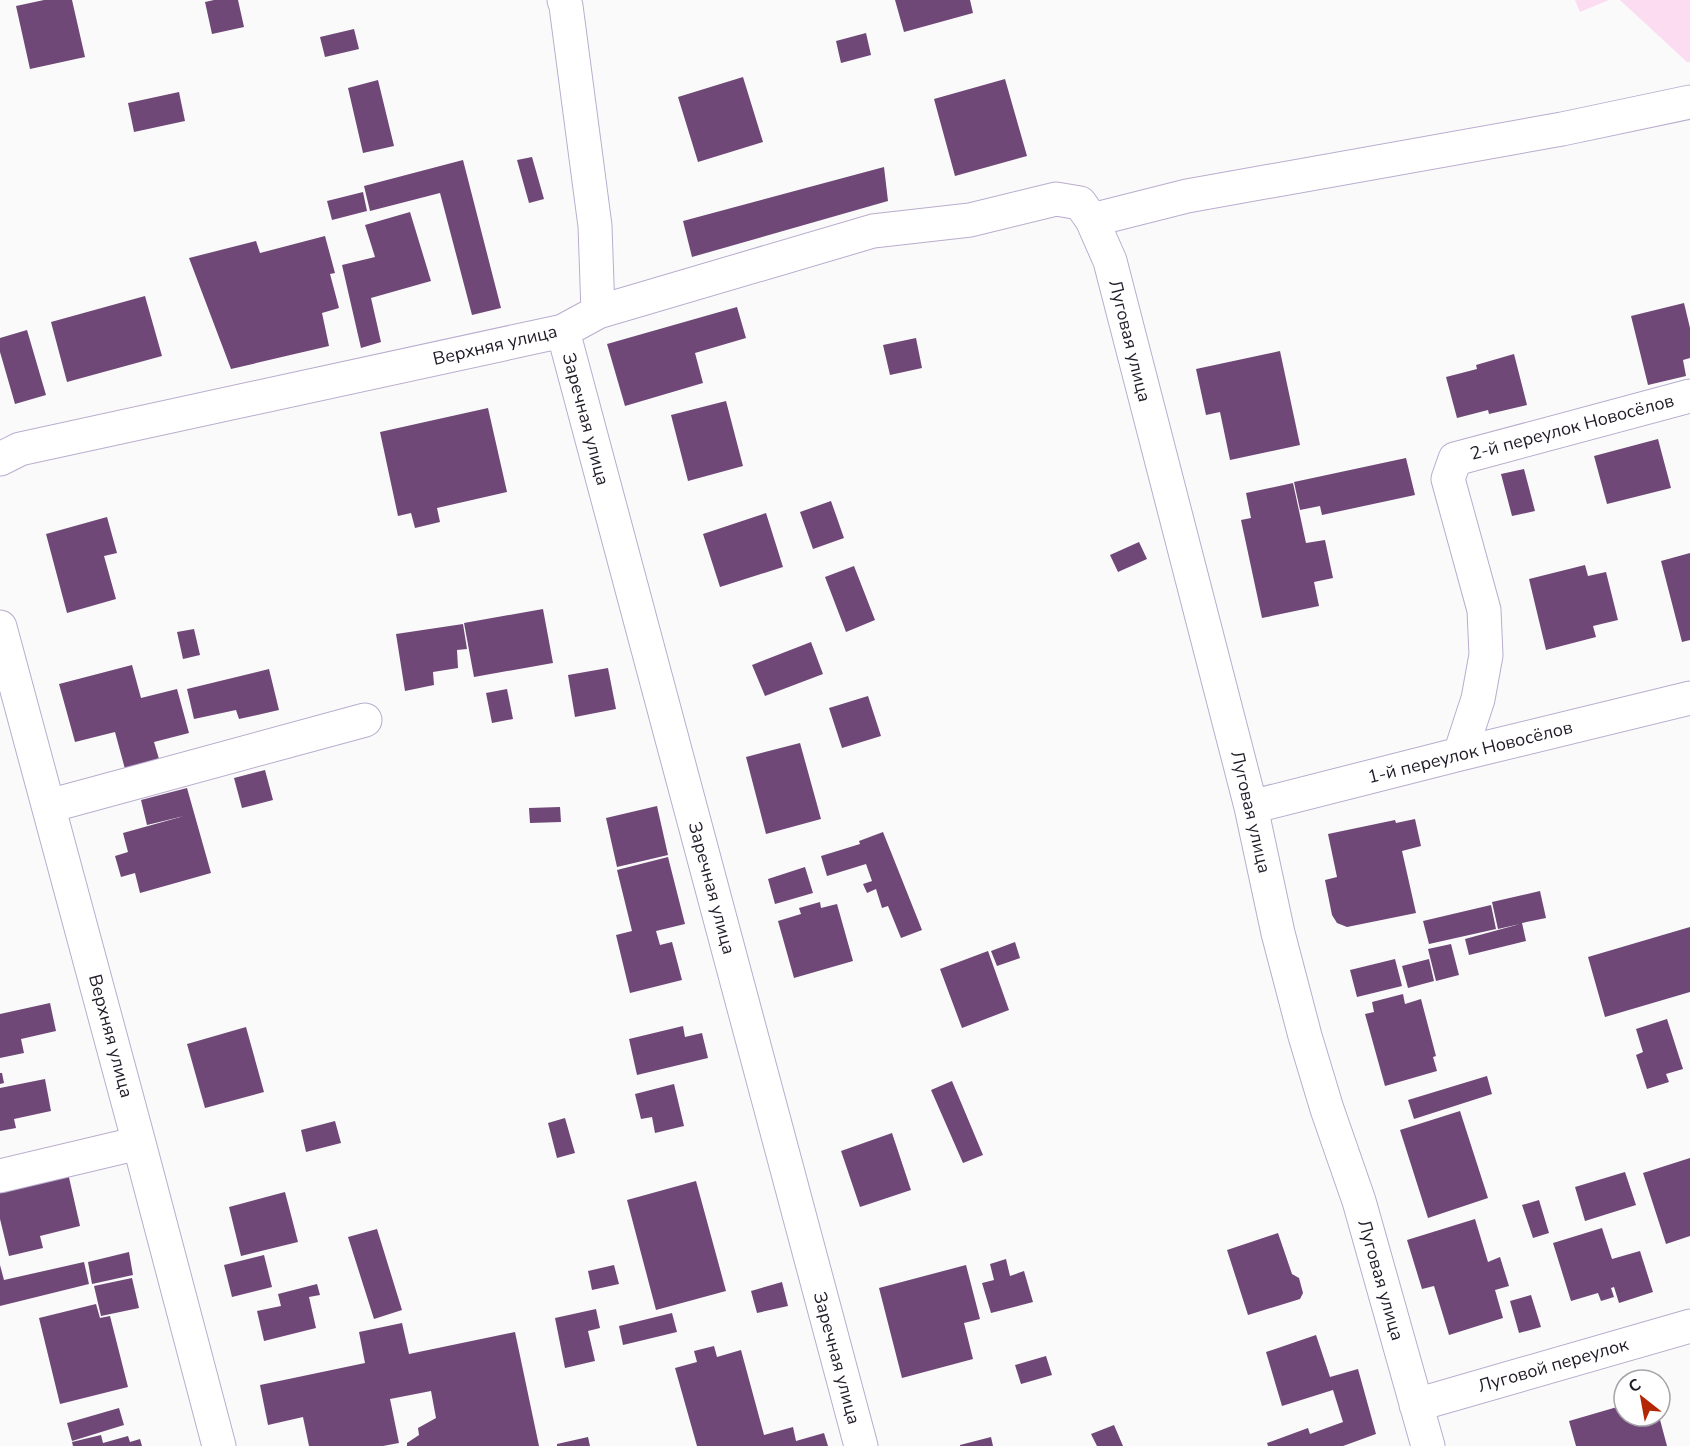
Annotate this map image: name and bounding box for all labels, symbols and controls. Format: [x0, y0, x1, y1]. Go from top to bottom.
street label: Луговая улица [1103, 278, 1157, 404]
street label: Верхняя улица [430, 319, 560, 371]
street label: Заречная улица [557, 350, 615, 488]
street label: 2-й переулок Новосёлов [1467, 388, 1677, 466]
street label: 1-й переулок Новосёлов [1365, 715, 1575, 789]
street label: Луговая улица [1225, 748, 1277, 876]
street label: Заречная улица [683, 819, 741, 957]
street label: Верхняя улица [83, 972, 139, 1100]
street label: Луговая улица [1352, 1217, 1410, 1343]
street label: Заречная улица [808, 1289, 866, 1427]
street label: Луговой переулок [1475, 1332, 1632, 1398]
north arrow [1612, 1368, 1672, 1428]
text: С [1624, 1374, 1645, 1398]

